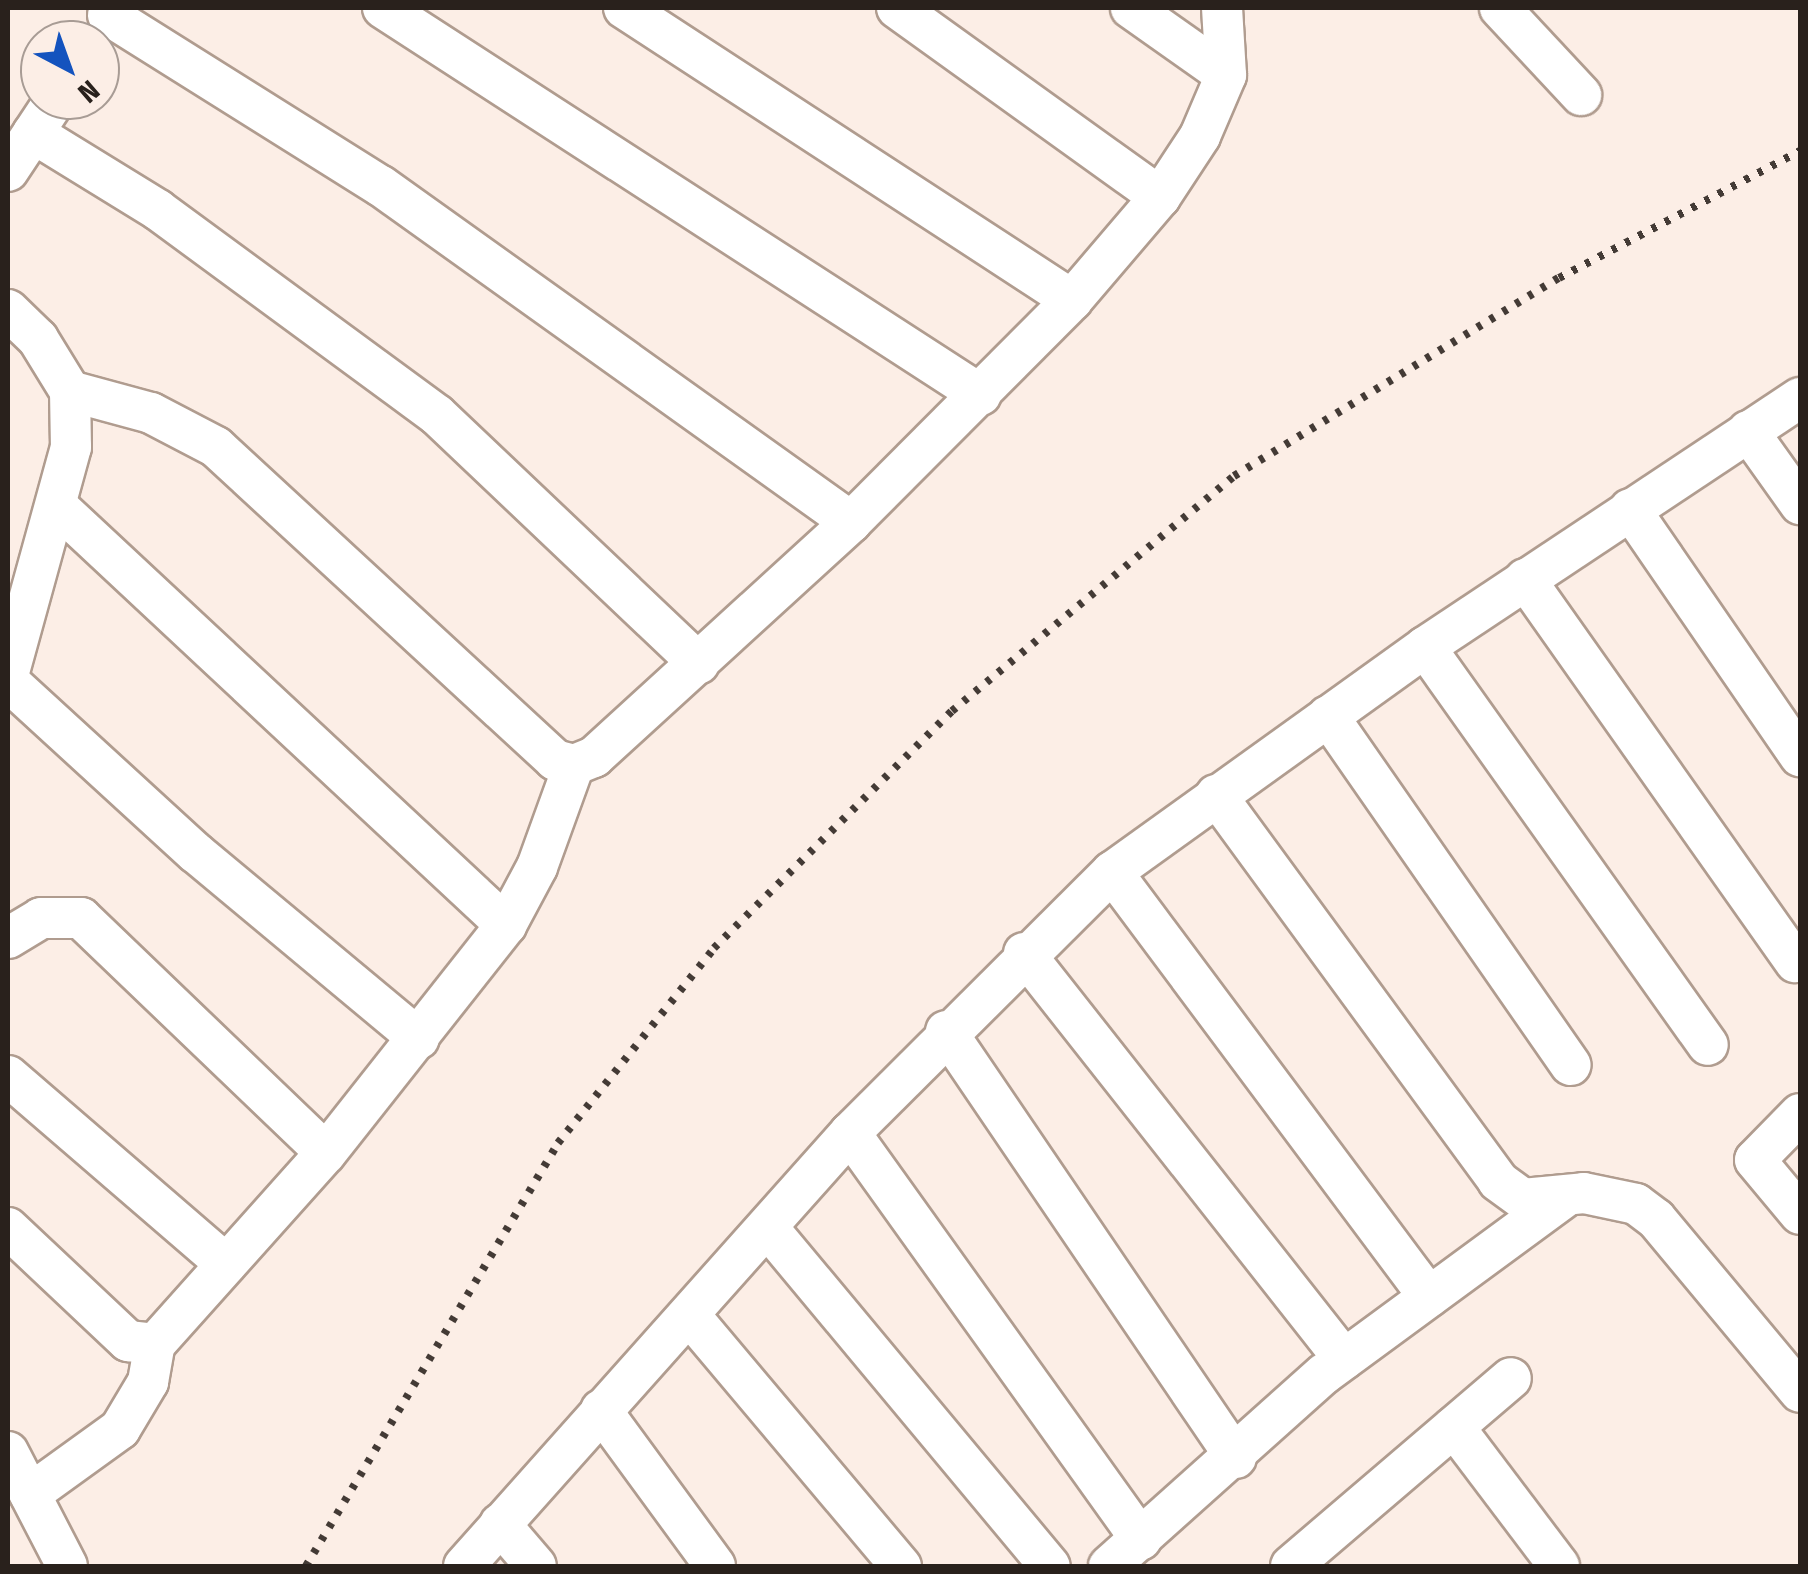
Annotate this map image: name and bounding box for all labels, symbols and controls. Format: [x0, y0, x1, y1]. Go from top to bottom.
north arrow [20, 20, 120, 120]
text: N [72, 74, 106, 109]

